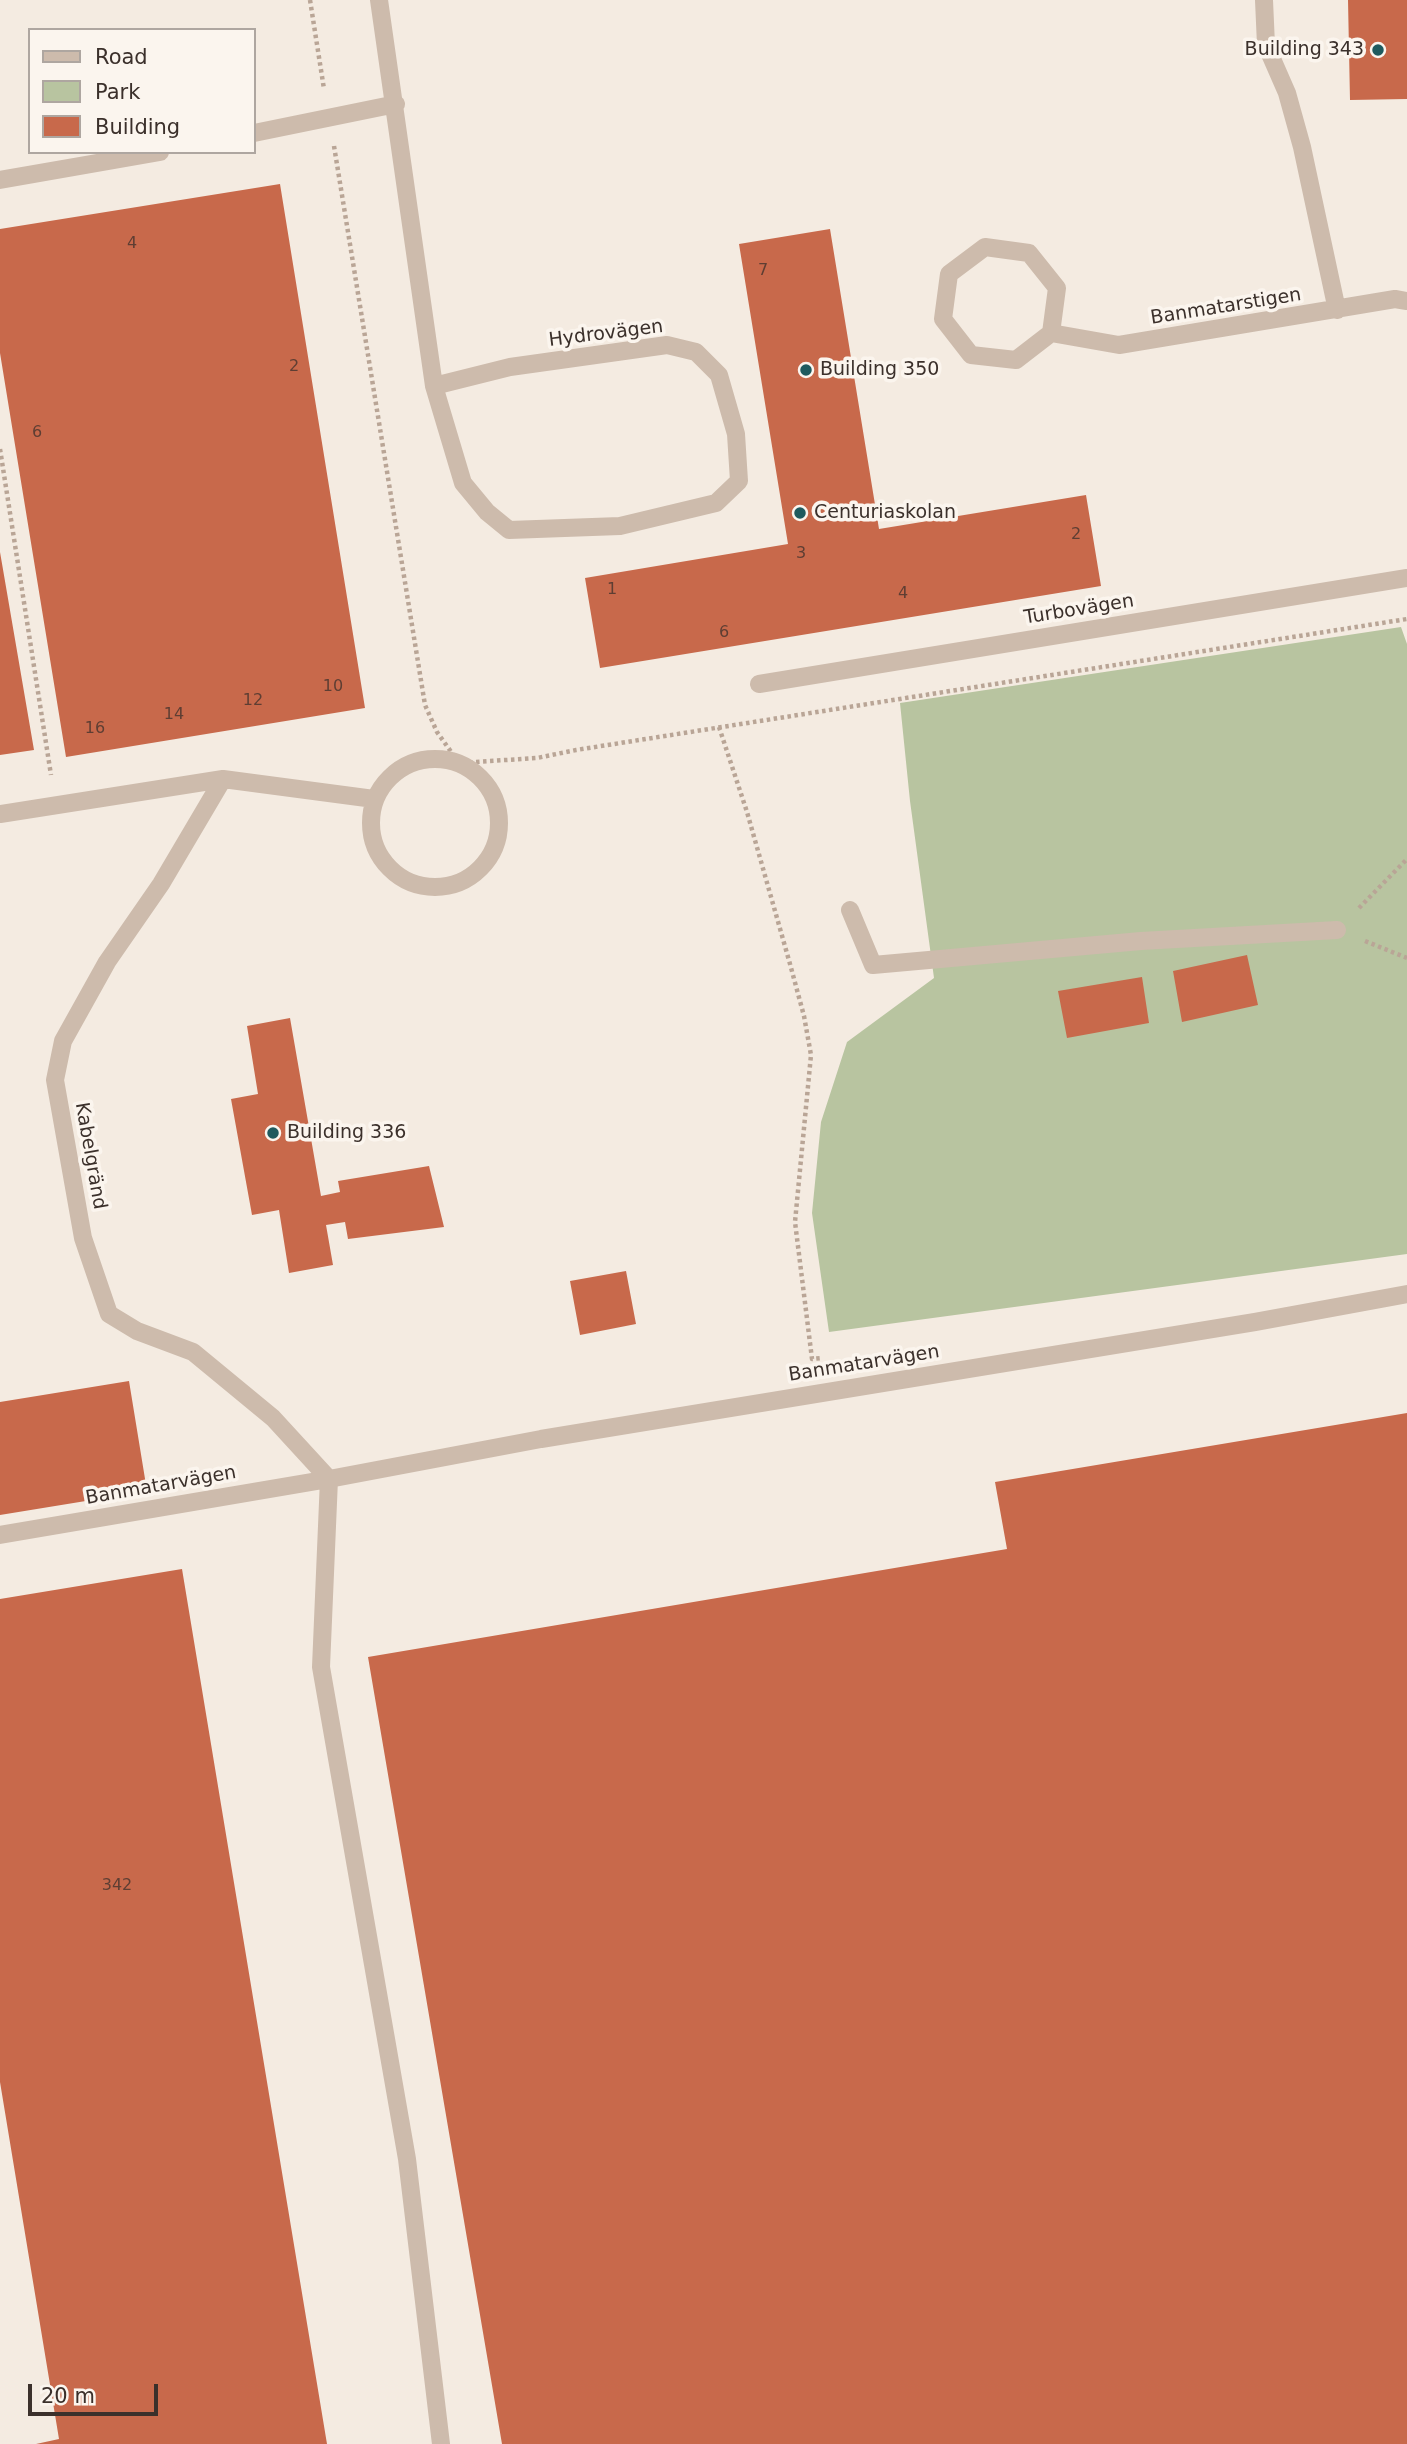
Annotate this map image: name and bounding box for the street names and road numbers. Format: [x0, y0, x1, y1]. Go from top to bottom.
street label: Banmatarstigen [1149, 284, 1303, 330]
street label: Hydrovägen [547, 316, 665, 352]
street label: Turbovägen [1022, 590, 1136, 630]
street label: Kabelgränd [69, 1101, 111, 1211]
street label: Banmatarvägen [787, 1341, 941, 1387]
street label: Banmatarvägen [84, 1462, 238, 1510]

